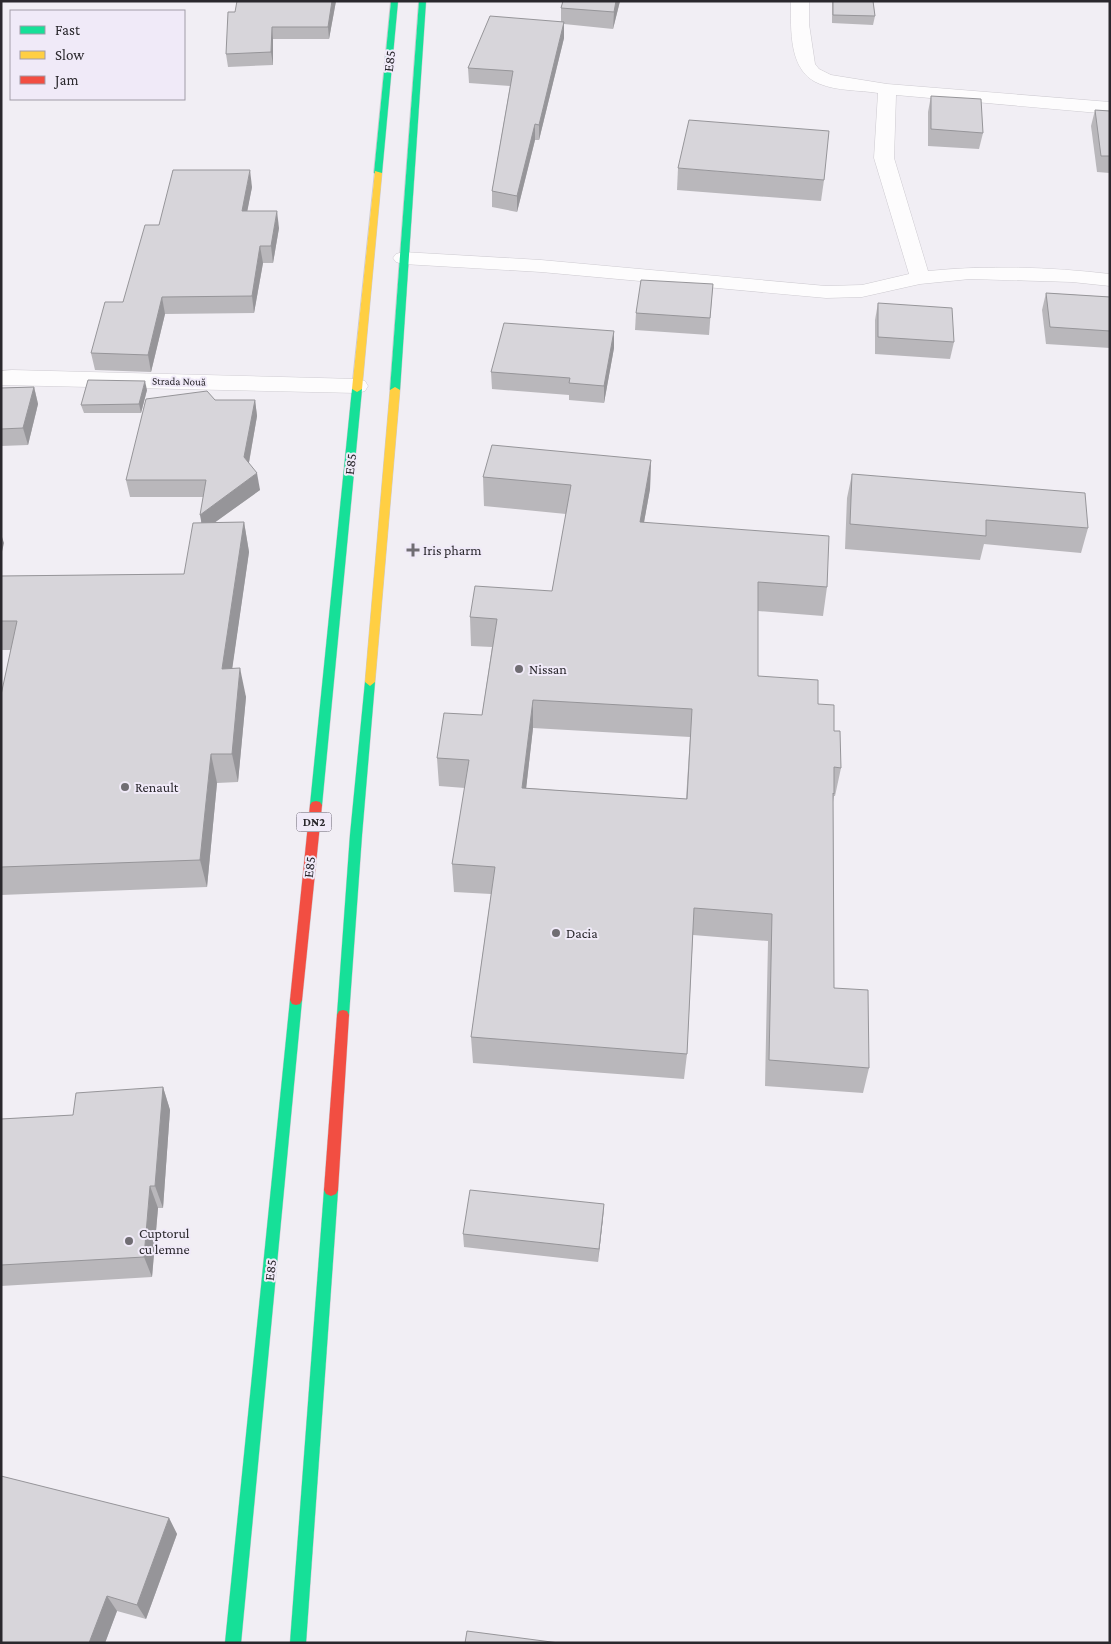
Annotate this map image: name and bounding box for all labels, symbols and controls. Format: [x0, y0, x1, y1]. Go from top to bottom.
legend [10, 10, 185, 100]
text: Fast [55, 22, 81, 38]
text: Slow [55, 47, 85, 63]
street label: E85 [380, 49, 398, 73]
text: Jam [53, 72, 78, 89]
street label: Strada Nouă [152, 375, 206, 387]
street label: E85 [341, 452, 359, 476]
place label: Iris pharm [423, 542, 482, 558]
marker: Iris pharm [407, 544, 419, 556]
place label: Nissan [529, 661, 567, 677]
marker: Nissan [513, 663, 525, 675]
place label: Renault [135, 779, 179, 795]
marker: Renault [119, 781, 131, 793]
road number: DN2 [296, 812, 332, 832]
street label: E85 [300, 855, 318, 879]
place label: Dacia [566, 925, 598, 941]
marker: Dacia [550, 927, 562, 939]
place label: Cuptorul cu lemne [139, 1225, 190, 1257]
marker: Cuptorul cu lemne [123, 1235, 135, 1247]
street label: E85 [261, 1258, 279, 1282]

